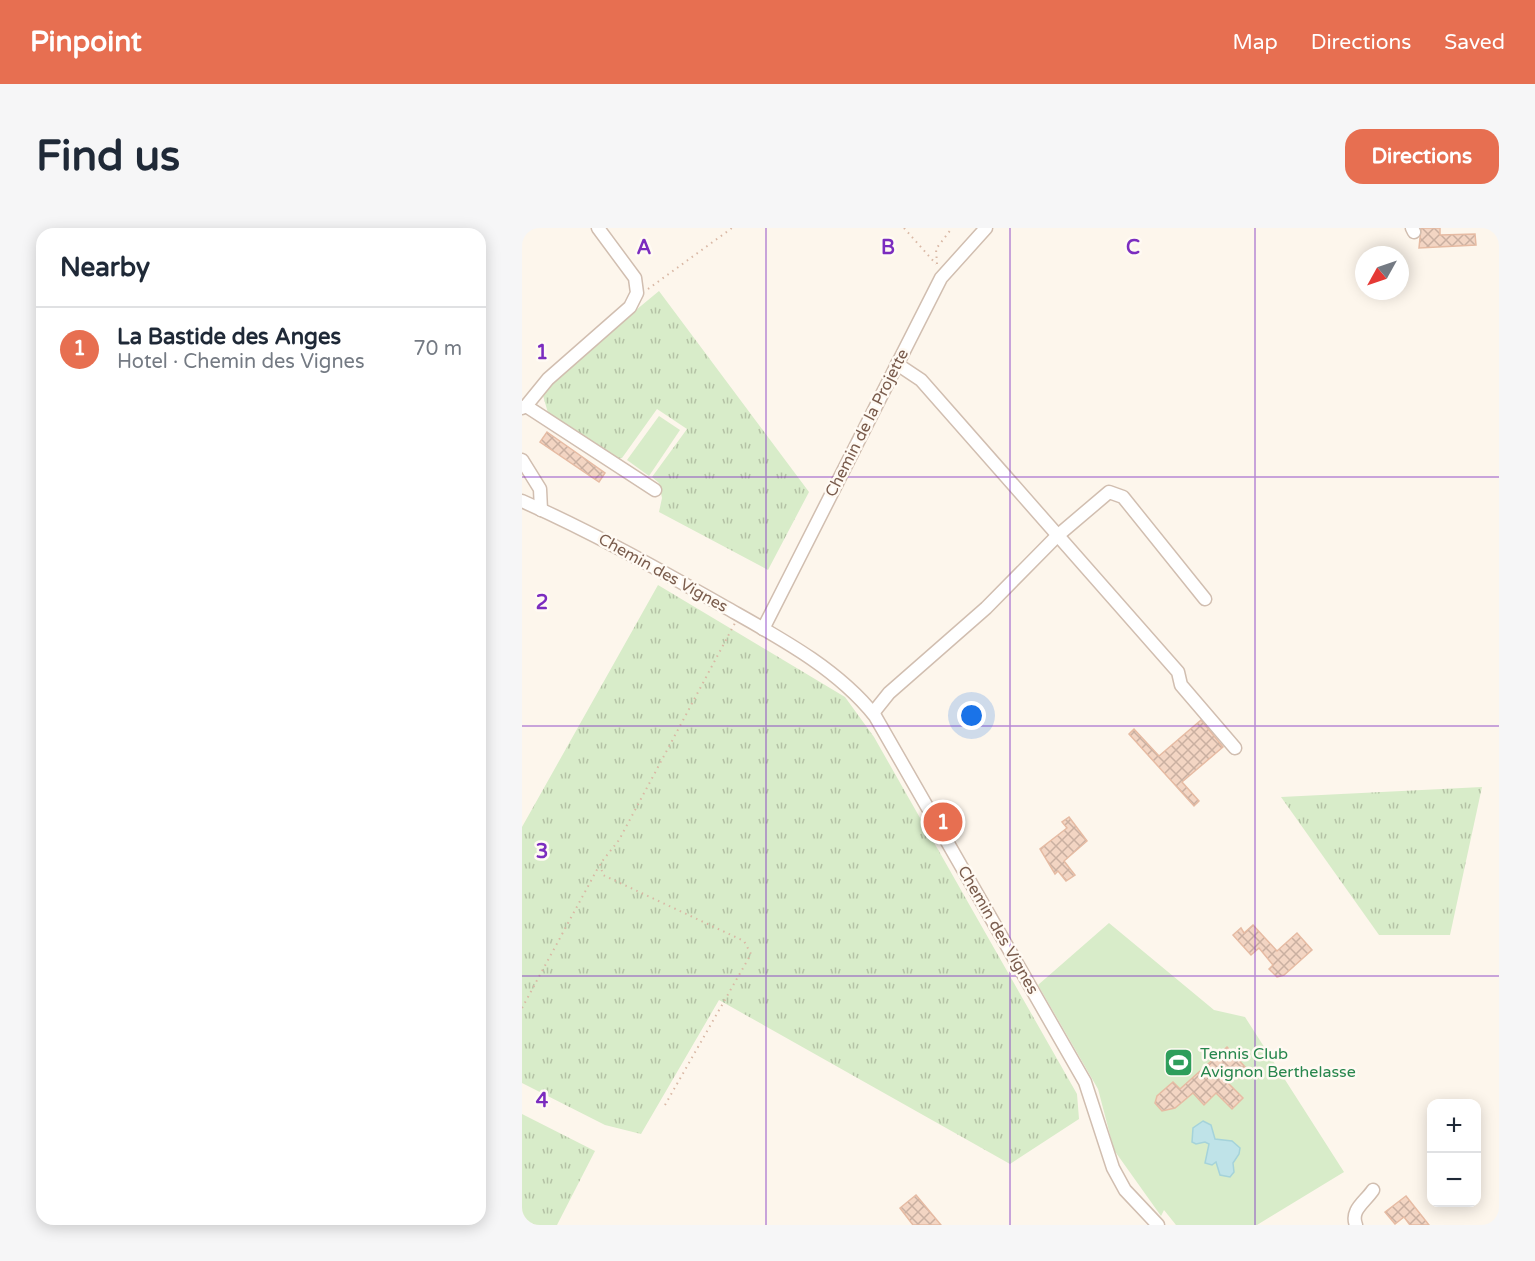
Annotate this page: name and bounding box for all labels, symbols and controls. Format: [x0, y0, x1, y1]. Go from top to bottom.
text: Pinpoint [30, 25, 142, 59]
text: Map [1232, 30, 1278, 55]
text: Directions [1311, 30, 1411, 55]
text: Saved [1444, 30, 1505, 55]
button: Directions [1345, 129, 1499, 184]
text: Find us [36, 131, 180, 182]
text: A [637, 236, 652, 260]
text: B [881, 236, 895, 260]
text: C [1126, 236, 1140, 260]
north arrow [1355, 246, 1409, 300]
text: Nearby [60, 252, 150, 283]
text: La Bastide des Anges [117, 324, 341, 350]
text: 1 [73, 337, 86, 361]
text: 70 m [413, 337, 462, 361]
text: 1 [536, 341, 548, 365]
street label: Chemin de la Projette [821, 346, 913, 500]
text: Hotel · Chemin des Vignes [117, 350, 365, 374]
street label: Chemin des Vignes [595, 529, 731, 617]
text: 2 [536, 591, 548, 615]
your location [957, 701, 986, 730]
pin: 1 [924, 800, 962, 844]
text: 3 [536, 840, 548, 864]
street label: Chemin des Vignes [953, 862, 1043, 998]
place label: Tennis Club Avignon Berthelasse [1200, 1044, 1356, 1082]
sports icon: Tennis Club Avignon Berthelasse [1163, 1047, 1195, 1079]
text: 4 [536, 1089, 549, 1113]
map controls [1427, 1099, 1481, 1207]
button: + [1427, 1099, 1481, 1153]
button: − [1427, 1153, 1481, 1207]

